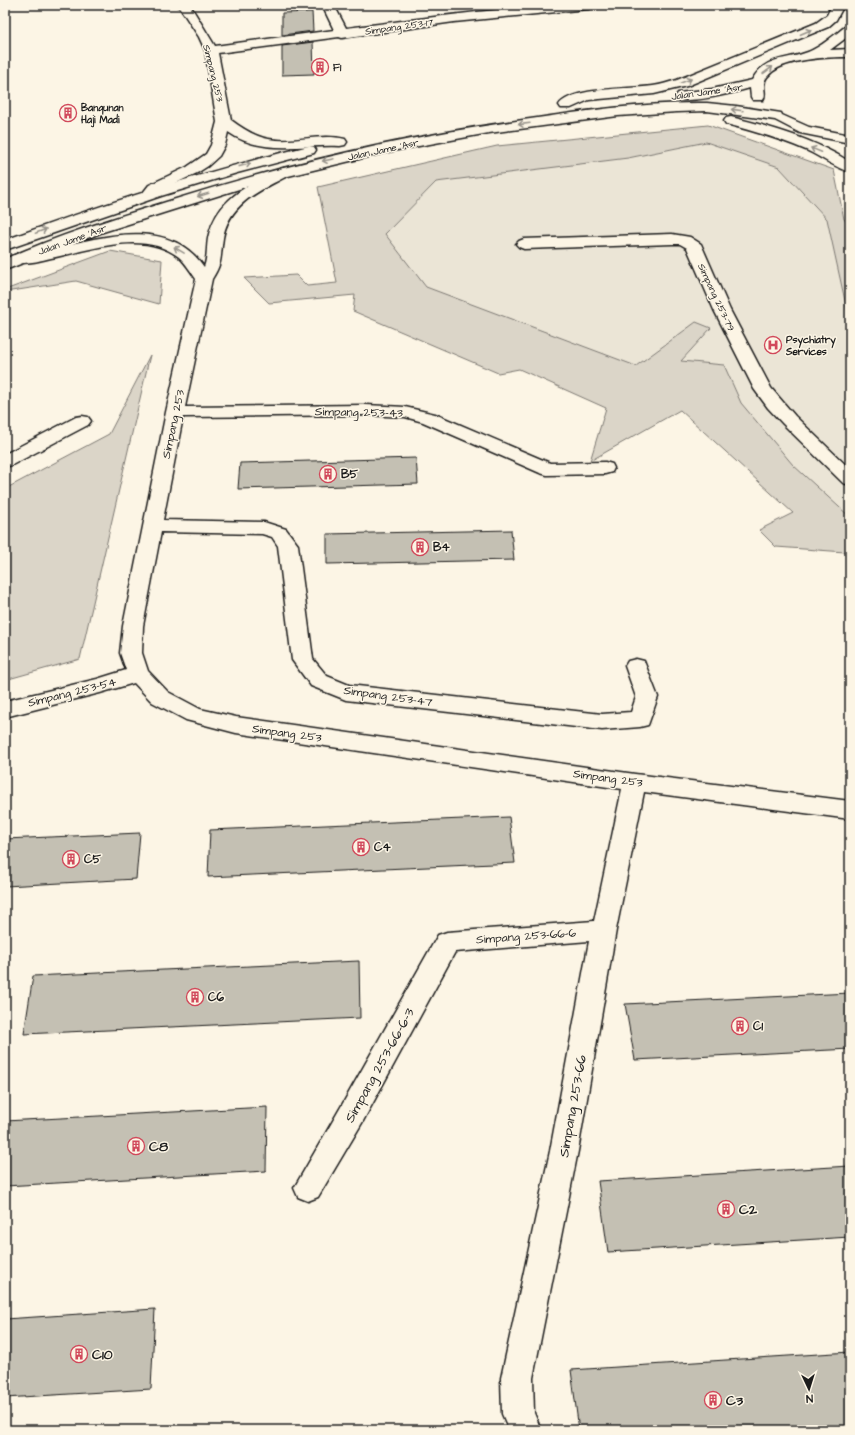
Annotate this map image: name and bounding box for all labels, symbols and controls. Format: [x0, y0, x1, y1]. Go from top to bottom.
street label: Simpang 253-17 [364, 15, 434, 40]
one-way arrow [800, 28, 812, 35]
street label: Simpang 253 [198, 43, 227, 104]
building icon: F1 [310, 57, 330, 77]
place label: F1 [333, 61, 342, 75]
one-way arrow [763, 66, 774, 74]
one-way arrow [679, 77, 691, 85]
street label: Jalan Jame 'Asr [670, 80, 744, 104]
place label: Bangunan Haji Madi [80, 101, 124, 128]
building icon: Bangunan Haji Madi [58, 103, 78, 123]
one-way arrow [731, 106, 744, 114]
one-way arrow [518, 120, 531, 128]
street label: Jalan Jame 'Asr [346, 136, 420, 164]
one-way arrow [810, 146, 822, 154]
one-way arrow [322, 157, 335, 165]
one-way arrow [238, 161, 251, 169]
one-way arrow [196, 192, 209, 199]
street label: Jalan Jame 'Asr [36, 221, 109, 259]
one-way arrow [35, 227, 47, 235]
one-way arrow [174, 246, 185, 254]
street label: Simpang 253-79 [693, 261, 738, 334]
place label: Psychiatry Services [785, 333, 836, 359]
hospital icon: Psychiatry Services [763, 335, 783, 355]
street label: Simpang 253 [158, 388, 190, 460]
street label: Simpang 253-43 [315, 403, 403, 423]
building icon: B5 [318, 464, 338, 484]
place label: B5 [341, 466, 359, 483]
building icon: B4 [410, 537, 430, 557]
place label: B4 [433, 539, 451, 556]
street label: Simpang 253-54 [26, 673, 118, 713]
street label: Simpang 253-47 [342, 682, 434, 712]
street label: Simpang 253 [251, 720, 323, 748]
street label: Simpang 253 [572, 765, 644, 793]
building icon: C4 [351, 837, 371, 857]
place label: C4 [374, 839, 391, 856]
building icon: C5 [61, 849, 81, 869]
place label: C5 [84, 851, 101, 868]
street label: Simpang 253-66-6 [475, 924, 577, 949]
building icon: C6 [185, 987, 205, 1007]
place label: C6 [208, 989, 224, 1006]
street label: Simpang 253-66-6-3 [340, 1005, 420, 1126]
building icon: C1 [730, 1016, 750, 1036]
place label: C1 [753, 1018, 763, 1035]
street label: Simpang 253-66 [554, 1053, 592, 1159]
building icon: C8 [126, 1136, 146, 1156]
place label: C8 [149, 1137, 168, 1157]
building icon: C2 [716, 1199, 736, 1219]
place label: C2 [739, 1200, 758, 1220]
building icon: C10 [69, 1344, 89, 1364]
place label: C10 [92, 1345, 113, 1365]
north arrow [789, 1369, 829, 1409]
building icon: C3 [703, 1390, 723, 1410]
place label: C3 [726, 1391, 744, 1411]
text: N [806, 1391, 814, 1406]

